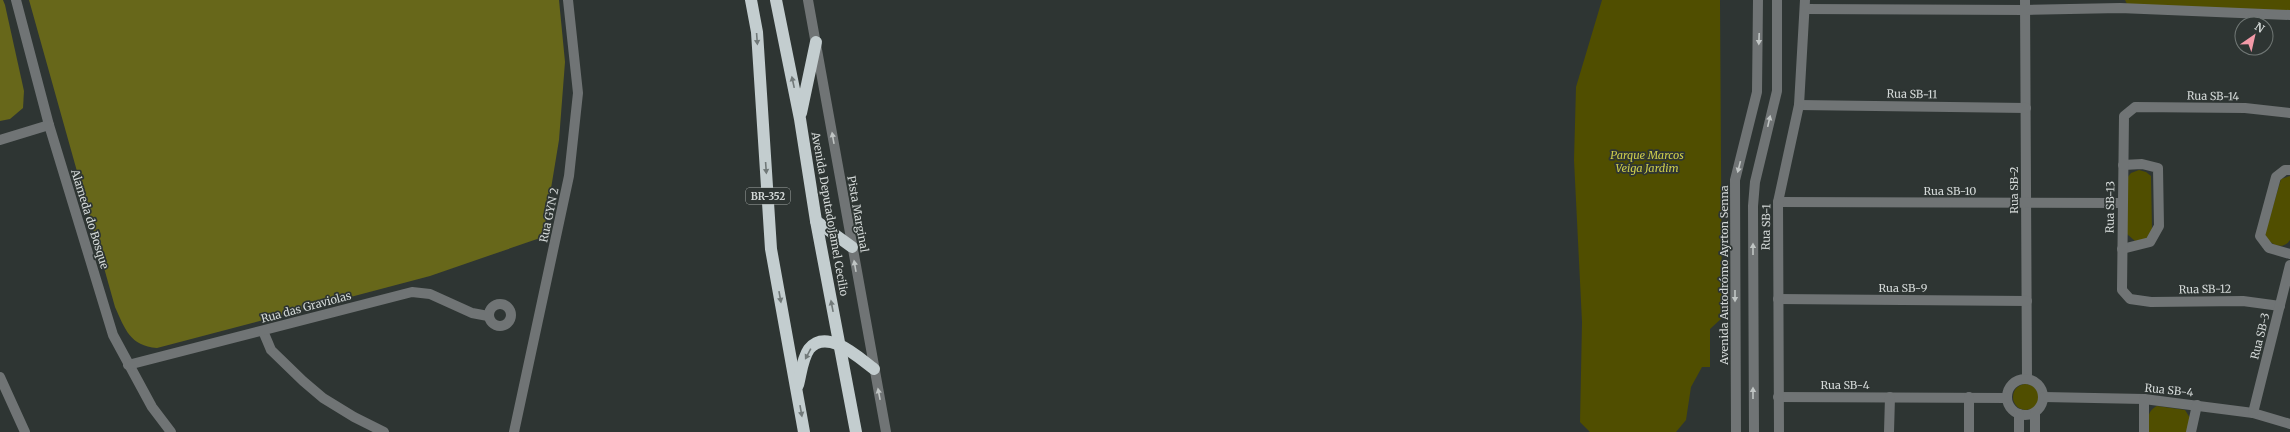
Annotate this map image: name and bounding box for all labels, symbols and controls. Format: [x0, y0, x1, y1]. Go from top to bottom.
north arrow [2234, 16, 2274, 56]
text: N [2252, 19, 2267, 36]
one-way arrow [753, 33, 760, 45]
one-way arrow [1755, 33, 1762, 45]
one-way arrow [789, 75, 795, 88]
street label: Rua SB-11 [1886, 87, 1938, 101]
street label: Rua SB-14 [2187, 89, 2240, 103]
one-way arrow [1767, 115, 1773, 127]
street label: Avenida Deputado Jamel Cecilio [808, 130, 851, 298]
one-way arrow [830, 132, 836, 144]
park label: Parque Marcos Veiga Jardim [1610, 148, 1684, 175]
one-way arrow [1735, 161, 1741, 173]
one-way arrow [762, 162, 769, 174]
street label: Alameda do Bosque [68, 166, 112, 271]
street label: Rua SB-2 [2007, 166, 2021, 214]
street label: Pista Marginal [844, 175, 872, 254]
street label: Rua SB-13 [2103, 181, 2117, 233]
street label: Rua SB-10 [1924, 184, 1976, 198]
street label: Avenida Autodrómo Ayrton Senna [1717, 185, 1731, 366]
street label: Rua GYN 2 [536, 186, 562, 244]
road number: BR-352 [746, 188, 790, 204]
street label: Rua SB-1 [1759, 204, 1773, 250]
one-way arrow [1750, 242, 1756, 255]
one-way arrow [852, 260, 858, 272]
street label: Rua SB-9 [1879, 281, 1928, 295]
street label: Rua SB-12 [2179, 282, 2231, 296]
street label: Rua das Graviolas [259, 288, 353, 326]
one-way arrow [1732, 290, 1738, 303]
one-way arrow [777, 291, 783, 303]
one-way arrow [829, 300, 835, 312]
street label: Rua SB-3 [2247, 311, 2273, 361]
one-way arrow [804, 348, 811, 360]
street label: Rua SB-4 [1821, 378, 1870, 392]
street label: Rua SB-4 [2144, 380, 2194, 400]
one-way arrow [1750, 387, 1757, 399]
one-way arrow [876, 388, 882, 400]
one-way arrow [798, 405, 804, 417]

